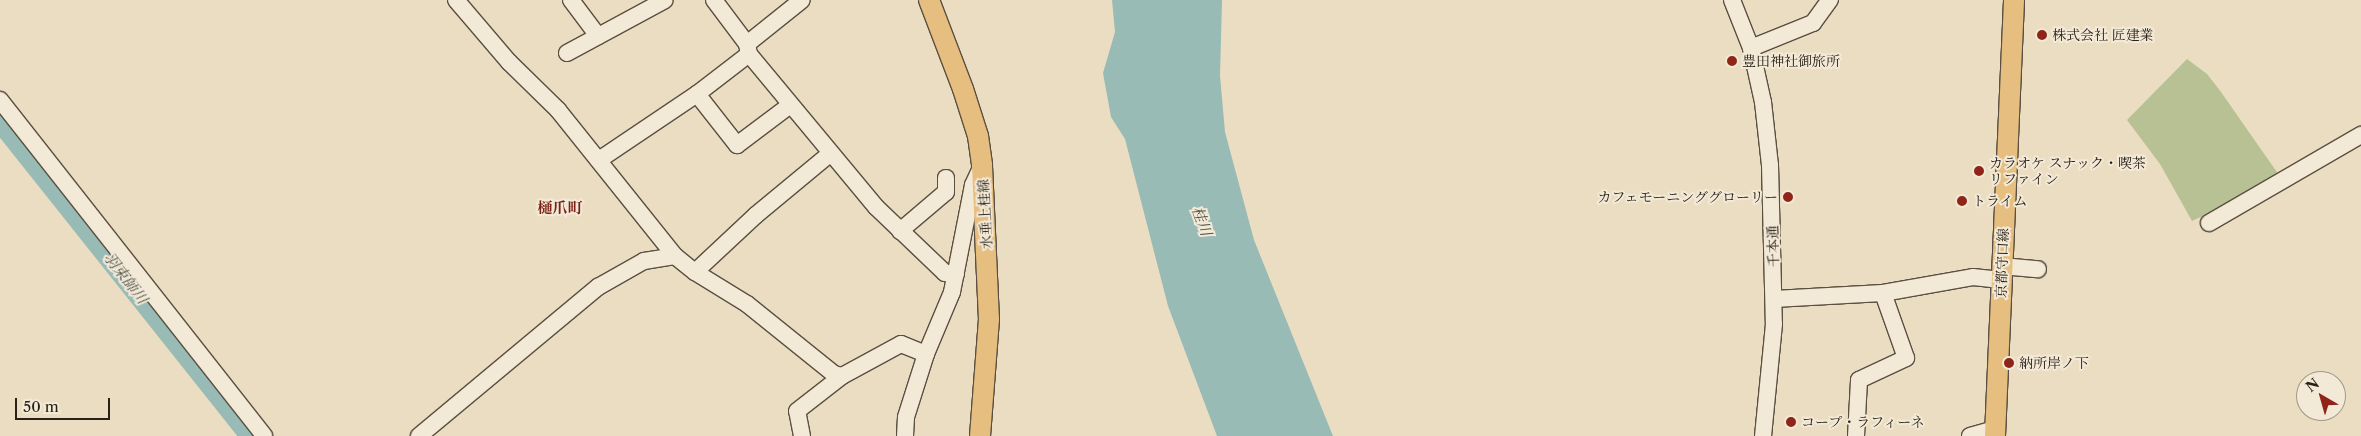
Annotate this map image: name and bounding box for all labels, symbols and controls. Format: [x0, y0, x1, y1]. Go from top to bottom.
place label: 株式会社 匠建業 [2052, 27, 2154, 43]
marker: 株式会社 匠建業 [2036, 29, 2048, 41]
place label: 豊田神社御旅所 [1742, 53, 1840, 69]
marker: 豊田神社御旅所 [1726, 55, 1738, 67]
place label: カラオケ スナック・喫茶 リファイン [1989, 155, 2147, 188]
marker: カラオケ スナック・喫茶 リファイン [1973, 165, 1985, 177]
street label: 水垂上桂線 [975, 179, 995, 249]
place label: カフェモーニンググローリー [1597, 189, 1778, 205]
marker: カフェモーニンググローリー [1782, 191, 1794, 203]
place label: トライム [1972, 193, 2028, 209]
marker: トライム [1956, 195, 1968, 207]
district label: 樋爪町 [538, 199, 582, 217]
water label: 桂川 [1188, 204, 1216, 238]
street label: 千本通 [1764, 225, 1782, 267]
street label: 京都守口線 [1992, 228, 2012, 298]
water label: 羽束師川 [100, 249, 152, 307]
place label: 納所岸ノ下 [2019, 355, 2089, 371]
marker: 納所岸ノ下 [2003, 357, 2015, 369]
north arrow [2296, 371, 2346, 421]
text: N [2302, 374, 2323, 396]
scale bar [18, 388, 112, 420]
text: 50 m [23, 397, 59, 416]
place label: コープ・ラフィーネ [1801, 414, 1927, 430]
marker: コープ・ラフィーネ [1785, 416, 1797, 428]

